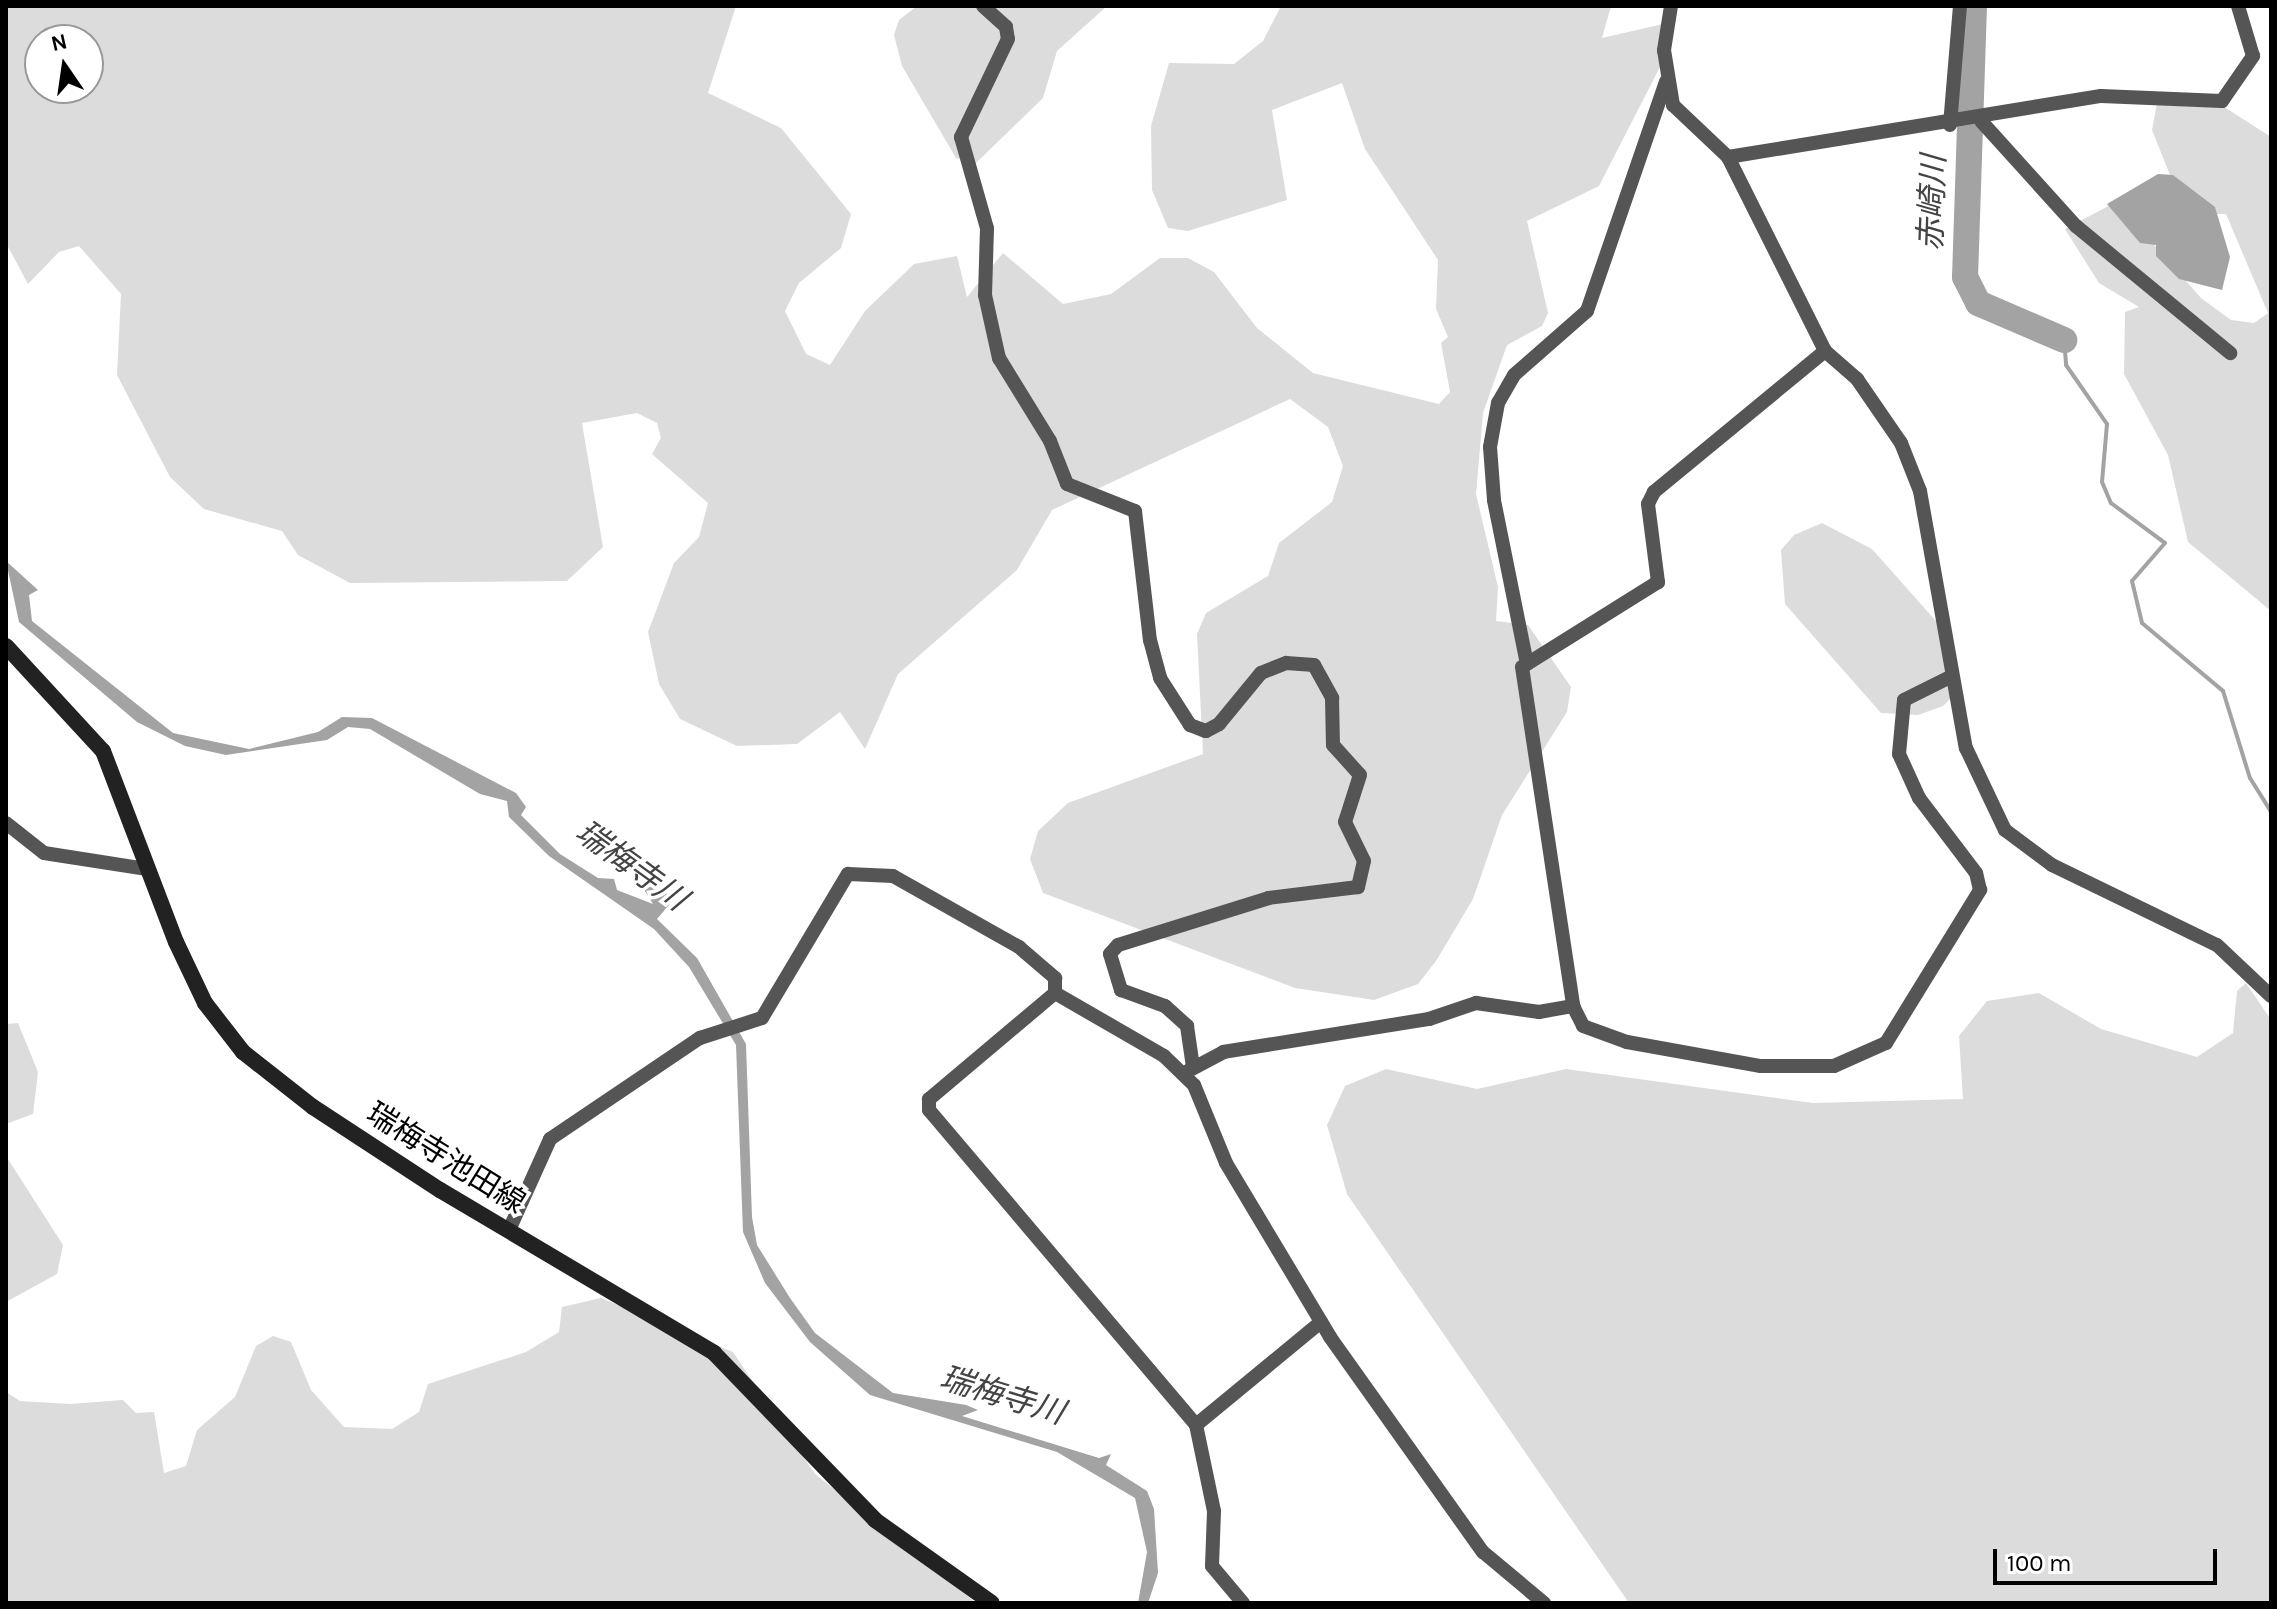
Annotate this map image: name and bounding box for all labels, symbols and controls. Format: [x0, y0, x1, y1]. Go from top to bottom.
north arrow [24, 24, 104, 104]
text: N [48, 28, 70, 57]
water label: 赤崎川 [1912, 154, 1954, 252]
water label: 瑞梅寺川 [568, 813, 694, 919]
street label: 瑞梅寺池田線 [360, 1095, 532, 1221]
water label: 瑞梅寺川 [935, 1359, 1069, 1433]
scale bar [1997, 1533, 2221, 1583]
text: 100 m [2007, 1549, 2072, 1577]

